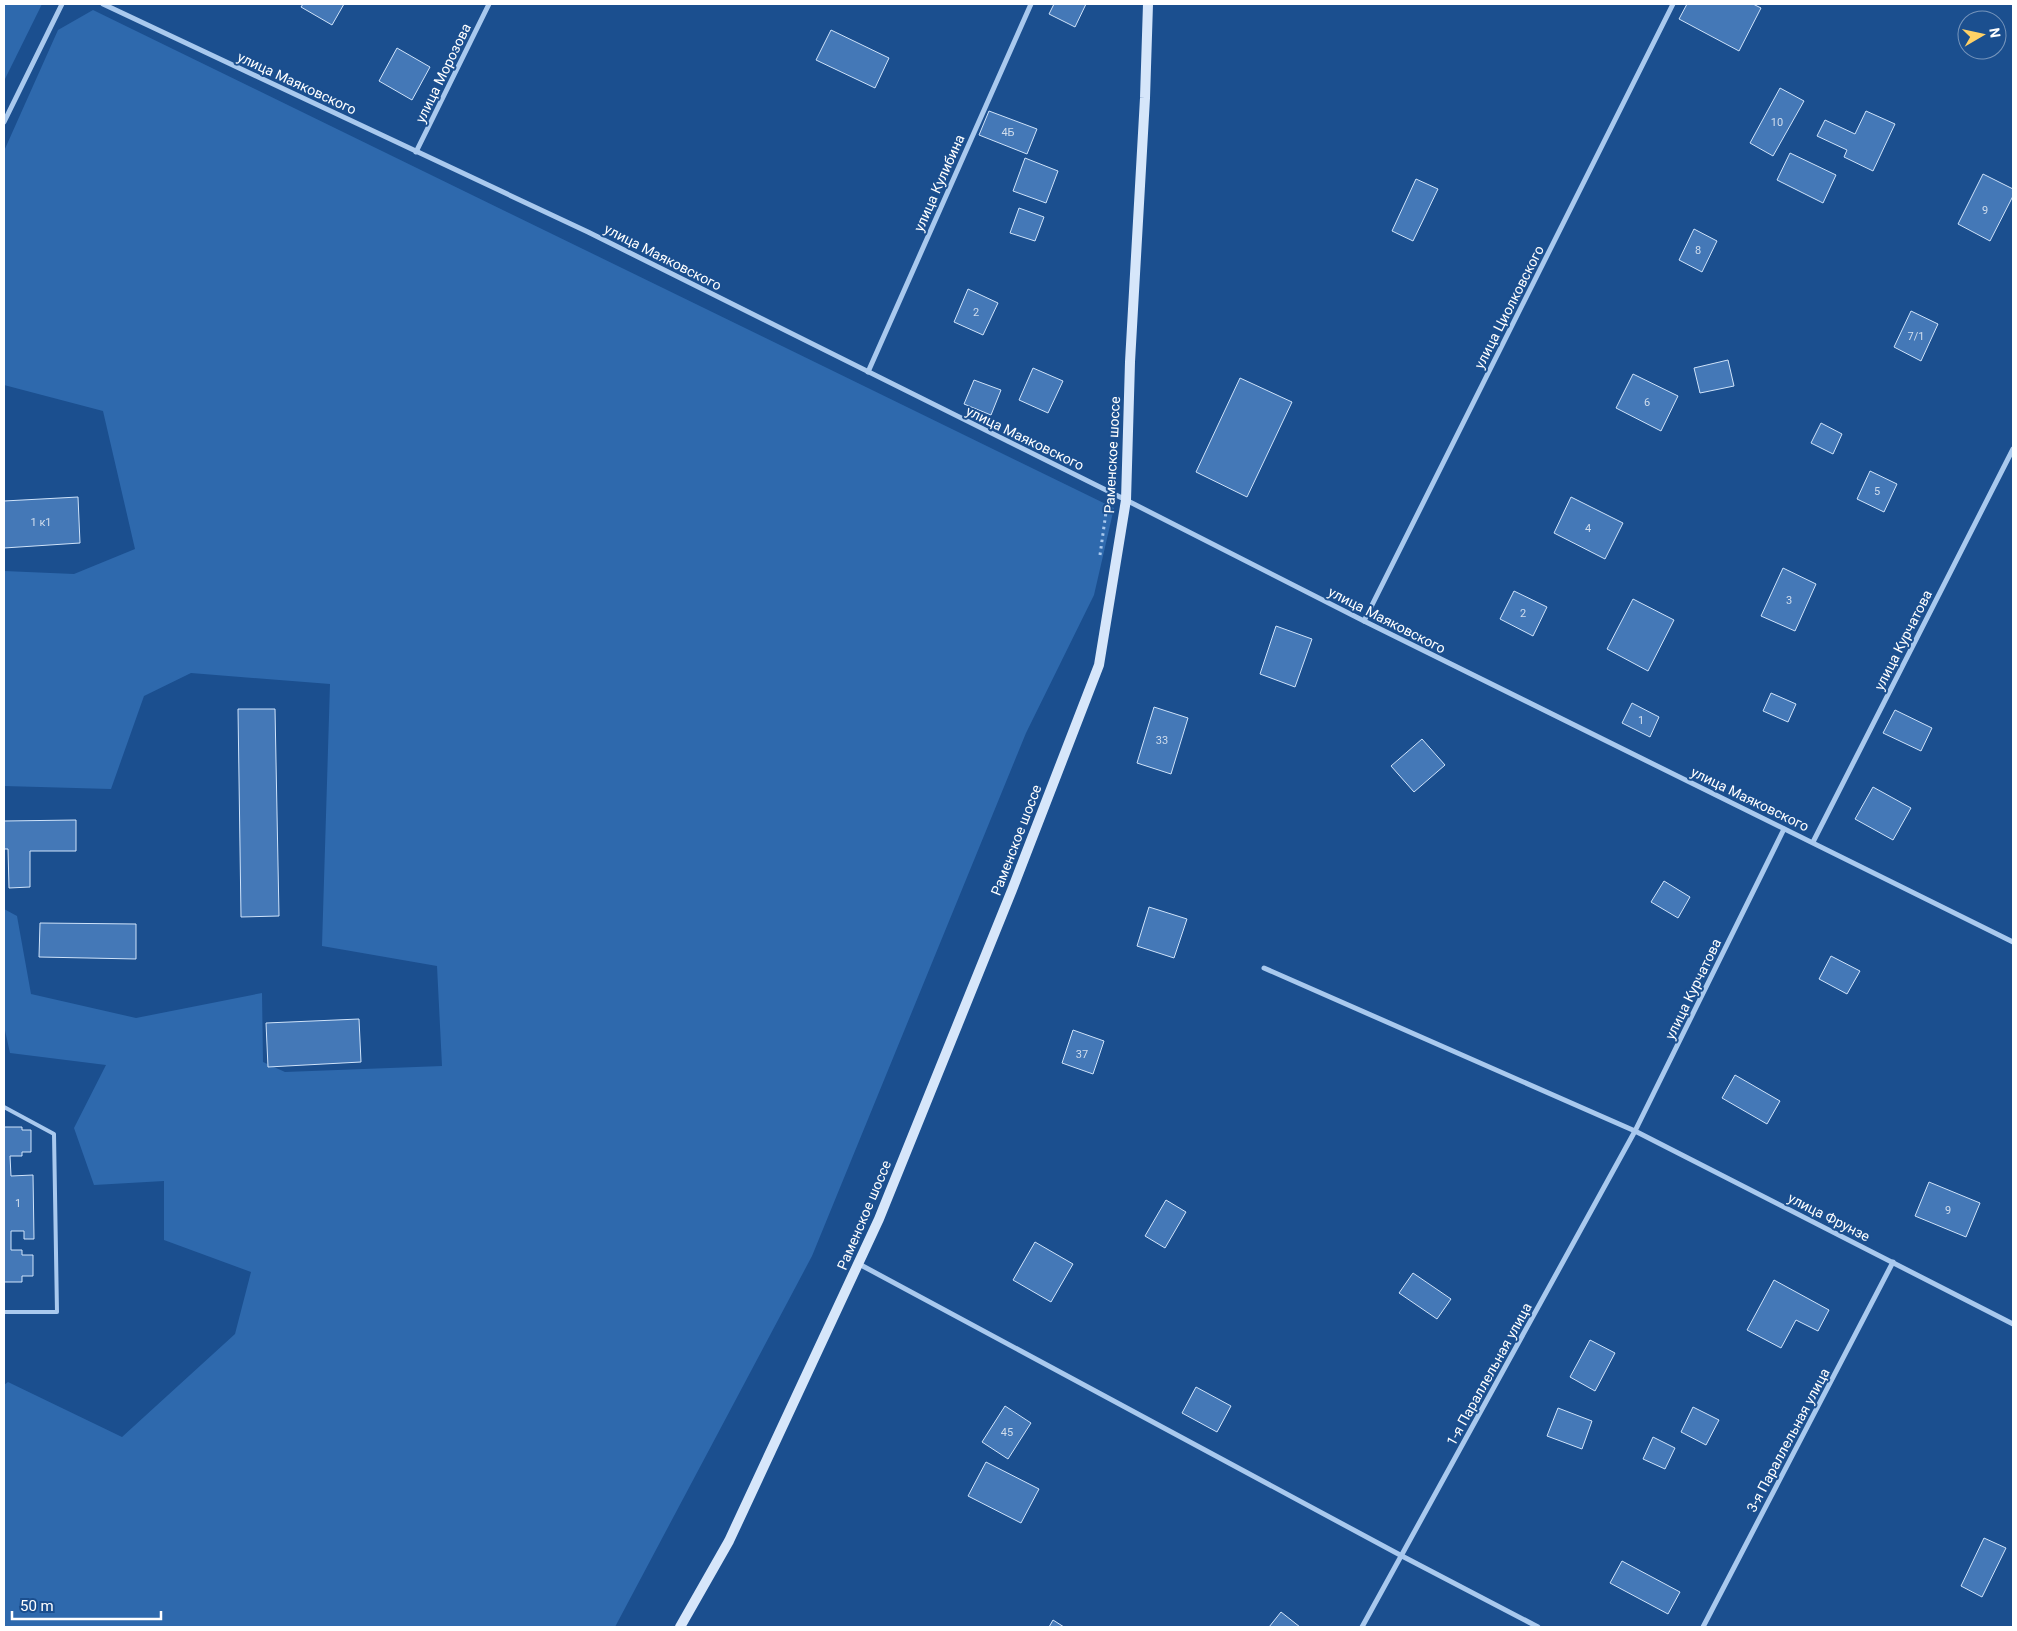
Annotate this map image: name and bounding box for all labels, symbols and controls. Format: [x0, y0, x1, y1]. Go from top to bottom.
north arrow [1957, 10, 2007, 60]
street label: улица Морозова [412, 21, 474, 125]
text: N [1986, 27, 2004, 39]
street label: улица Маяковского [235, 48, 359, 118]
house number: 10 [1771, 116, 1783, 129]
house number: 4Б [1001, 126, 1015, 139]
street label: улица Кулибина [910, 132, 968, 234]
house number: 9 [1982, 204, 1988, 217]
street label: улица Маяковского [602, 221, 724, 293]
street label: улица Циолковского [1471, 243, 1547, 371]
house number: 8 [1695, 244, 1701, 257]
house number: 2 [973, 306, 979, 319]
house number: 7/1 [1908, 330, 1924, 343]
street label: Раменское шоссе [1101, 396, 1123, 514]
house number: 6 [1644, 396, 1650, 409]
street label: улица Маяковского [963, 402, 1087, 474]
house number: 5 [1874, 485, 1880, 498]
house number: 1 к1 [30, 516, 52, 529]
house number: 4 [1585, 522, 1591, 535]
street label: улица Маяковского [1326, 584, 1448, 656]
street label: улица Курчатова [1871, 587, 1935, 693]
house number: 3 [1786, 594, 1792, 607]
house number: 2 [1520, 607, 1526, 620]
house number: 1 [1638, 714, 1644, 727]
house number: 33 [1156, 734, 1168, 747]
street label: улица Маяковского [1688, 763, 1812, 835]
street label: Раменское шоссе [988, 782, 1044, 898]
street label: улица Курчатова [1662, 936, 1724, 1042]
house number: 37 [1076, 1048, 1088, 1061]
street label: Раменское шоссе [834, 1158, 894, 1272]
street label: улица Фрунзе [1785, 1190, 1873, 1244]
house number: 1 [15, 1197, 21, 1210]
house number: 9 [1945, 1204, 1951, 1217]
street label: 1-я Параллельная улица [1443, 1300, 1535, 1448]
street label: 3-я Параллельная улица [1743, 1365, 1833, 1515]
house number: 45 [1001, 1426, 1013, 1439]
scale bar [12, 1588, 161, 1620]
text: 50 m [20, 1597, 54, 1615]

